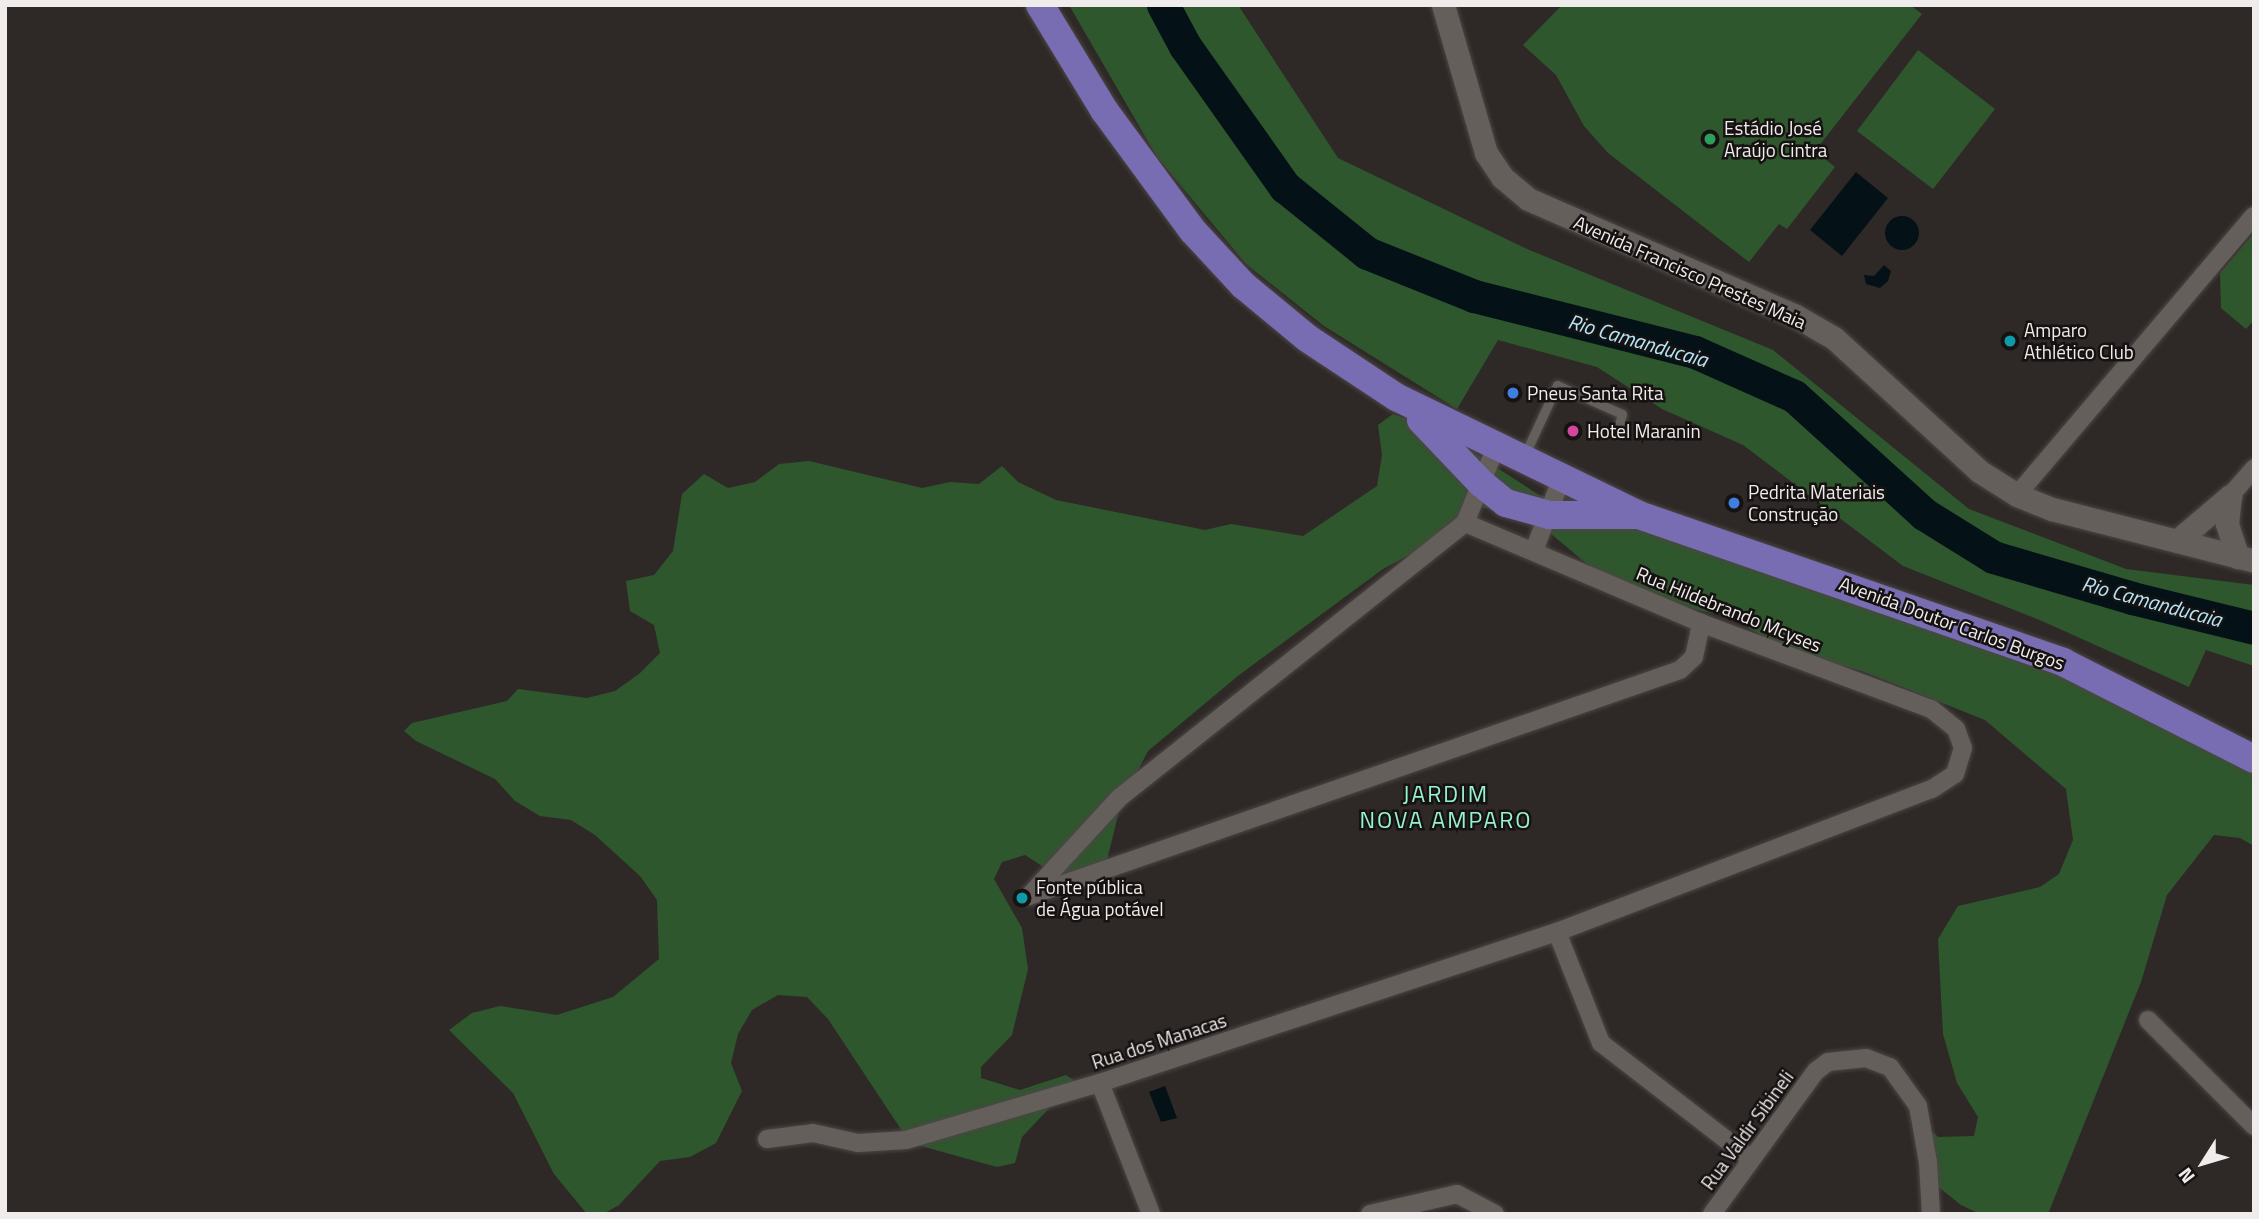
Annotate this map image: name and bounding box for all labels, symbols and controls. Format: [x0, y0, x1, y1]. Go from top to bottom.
place label: Estádio José Araújo Cintra [1724, 117, 1827, 161]
marker: Estádio José Araújo Cintra [1702, 131, 1718, 147]
street label: Avenida Francisco Prestes Maia [1570, 210, 1810, 334]
water label: Rio Camanducaia [1565, 308, 1711, 372]
place label: Amparo Athlético Club [2024, 319, 2134, 363]
marker: Amparo Athlético Club [2002, 333, 2018, 349]
place label: Pneus Santa Rita [1527, 382, 1664, 404]
marker: Pneus Santa Rita [1505, 385, 1521, 401]
place label: Hotel Maranin [1587, 420, 1701, 442]
marker: Hotel Maranin [1565, 423, 1581, 439]
place label: Pedrita Materiais Construção [1748, 481, 1885, 525]
marker: Pedrita Materiais Construção [1726, 495, 1742, 511]
street label: Rua Hildebrando Mcyses [1633, 561, 1825, 657]
water label: Rio Camanducaia [2079, 570, 2225, 632]
street label: Avenida Doutor Carlos Burgos [1836, 572, 2068, 674]
district label: JARDIM NOVA AMPARO [1361, 780, 1531, 834]
place label: Fonte pública de Água potável [1036, 876, 1164, 920]
marker: Fonte pública de Água potável [1014, 890, 1030, 906]
street label: Rua dos Manacas [1089, 1008, 1229, 1074]
street label: Rua Valdir Sibineli [1696, 1066, 1798, 1194]
north arrow [2168, 1128, 2238, 1198]
text: N [2170, 1162, 2201, 1190]

